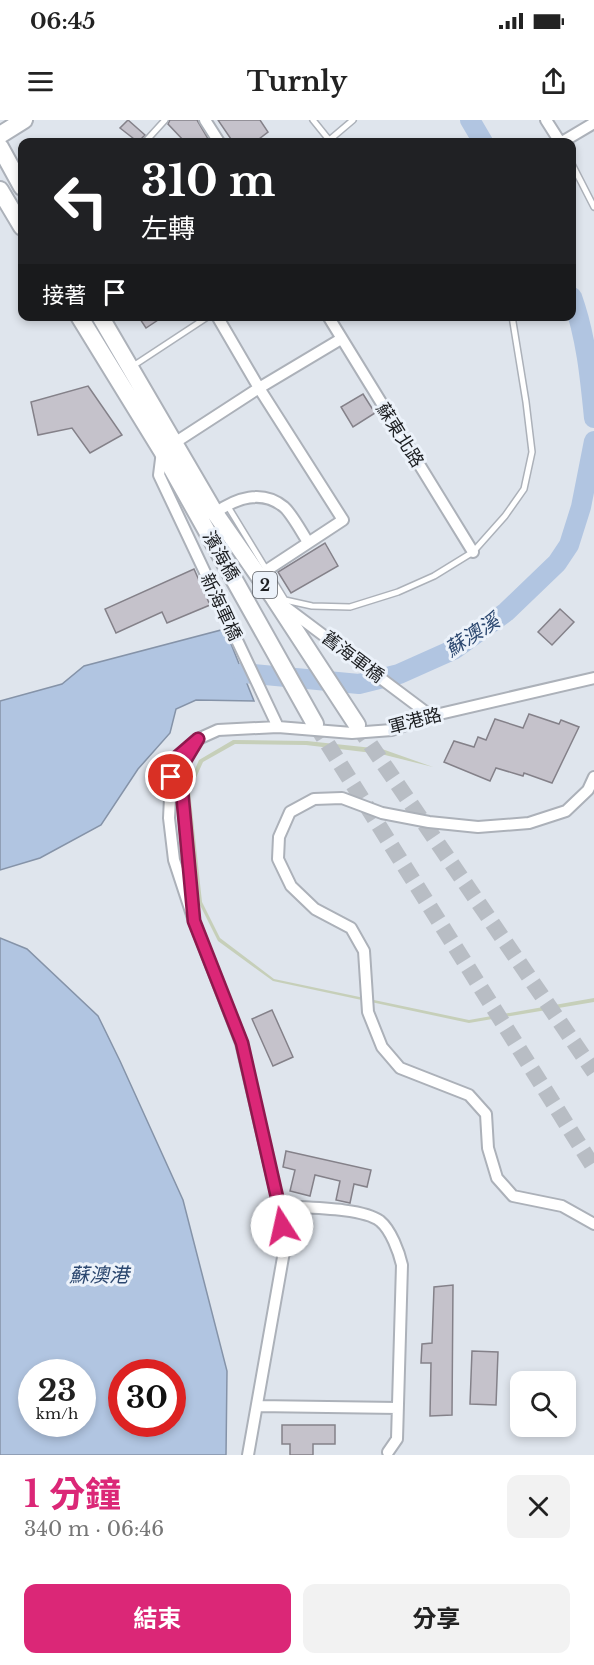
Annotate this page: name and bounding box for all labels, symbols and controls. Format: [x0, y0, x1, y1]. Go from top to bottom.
text: 06:45 [30, 8, 95, 35]
icon: menu [24, 65, 57, 98]
text: Turnly [247, 65, 347, 98]
icon: share [537, 65, 570, 98]
text: 310 m [141, 155, 275, 207]
icon: left [42, 162, 120, 240]
text: 左轉 [141, 212, 195, 245]
icon: arrive [98, 276, 131, 309]
text: 接著 [42, 282, 86, 309]
street label: 蘇東北路 [372, 399, 428, 471]
street label: 濱海橋 [198, 527, 244, 585]
street label: 新海軍橋 [196, 570, 246, 644]
road number: 2 [253, 572, 277, 598]
water label: 蘇澳溪 [440, 607, 506, 661]
street label: 舊海軍橋 [318, 627, 388, 687]
street label: 軍港路 [386, 703, 444, 739]
pin [145, 751, 196, 802]
icon: arrive [154, 760, 187, 793]
position arrow [250, 1194, 314, 1258]
water label: 蘇澳港 [69, 1263, 132, 1287]
speed limit sign: 30 [108, 1359, 186, 1437]
map controls [510, 1371, 576, 1437]
button: search [510, 1371, 576, 1437]
text: 23 [38, 1372, 76, 1409]
text: km/h [36, 1404, 78, 1423]
text: 1 分鐘 [24, 1472, 121, 1517]
button: close [507, 1475, 570, 1538]
text: 340 m · 06:46 [24, 1517, 164, 1541]
button: 結束 [24, 1584, 291, 1653]
button: 分享 [303, 1584, 570, 1653]

